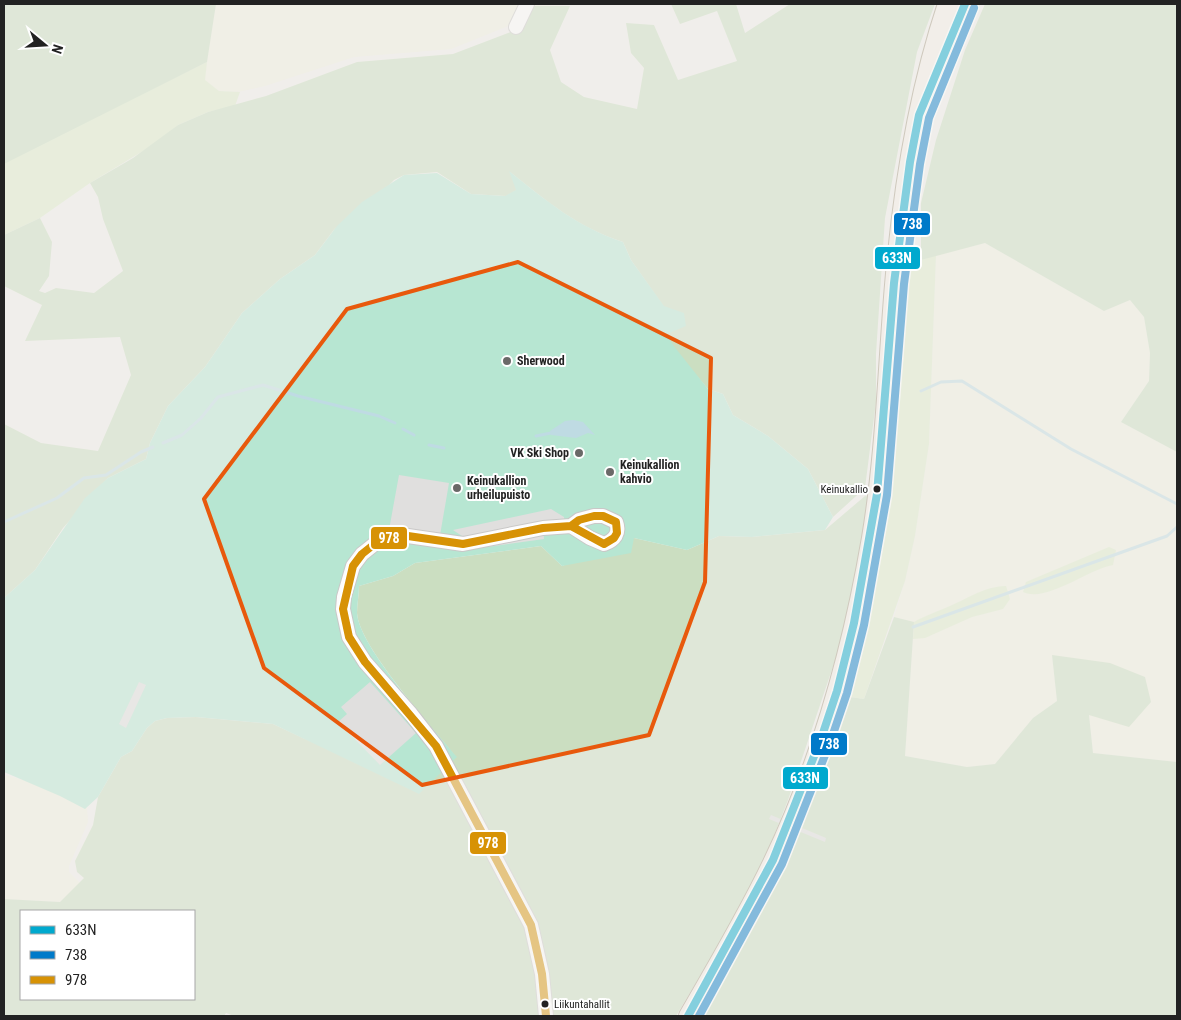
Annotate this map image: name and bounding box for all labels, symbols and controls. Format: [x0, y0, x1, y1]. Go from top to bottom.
north arrow [20, 20, 70, 70]
text: N [48, 42, 66, 56]
line badge: 738 [893, 212, 931, 236]
text: 738 [901, 216, 923, 232]
line badge: 633N [874, 246, 921, 270]
text: 633N [882, 250, 912, 266]
place label: Sherwood [517, 354, 565, 368]
marker: Sherwood [501, 355, 513, 367]
place label: VK Ski Shop [510, 446, 569, 460]
marker: VK Ski Shop [573, 447, 585, 459]
place label: Keinukallion kahvio [620, 458, 679, 486]
marker: Keinukallion kahvio [604, 466, 616, 478]
place label: Keinukallion urheilupuisto [467, 474, 530, 502]
marker: Keinukallion urheilupuisto [451, 482, 463, 494]
place label: Keinukallio [820, 483, 868, 496]
marker: Keinukallio [872, 484, 882, 494]
line badge: 978 [370, 526, 408, 550]
text: 978 [378, 530, 400, 546]
line badge: 738 [810, 732, 848, 756]
text: 738 [818, 736, 840, 752]
line badge: 633N [782, 766, 829, 790]
text: 633N [790, 770, 820, 786]
line badge: 978 [469, 831, 507, 855]
text: 978 [477, 835, 499, 851]
legend [20, 910, 195, 1000]
text: 633N [65, 921, 97, 939]
text: 738 [65, 946, 87, 964]
text: 978 [65, 971, 87, 989]
place label: Liikuntahallit [554, 998, 610, 1011]
marker: Liikuntahallit [540, 999, 550, 1009]

